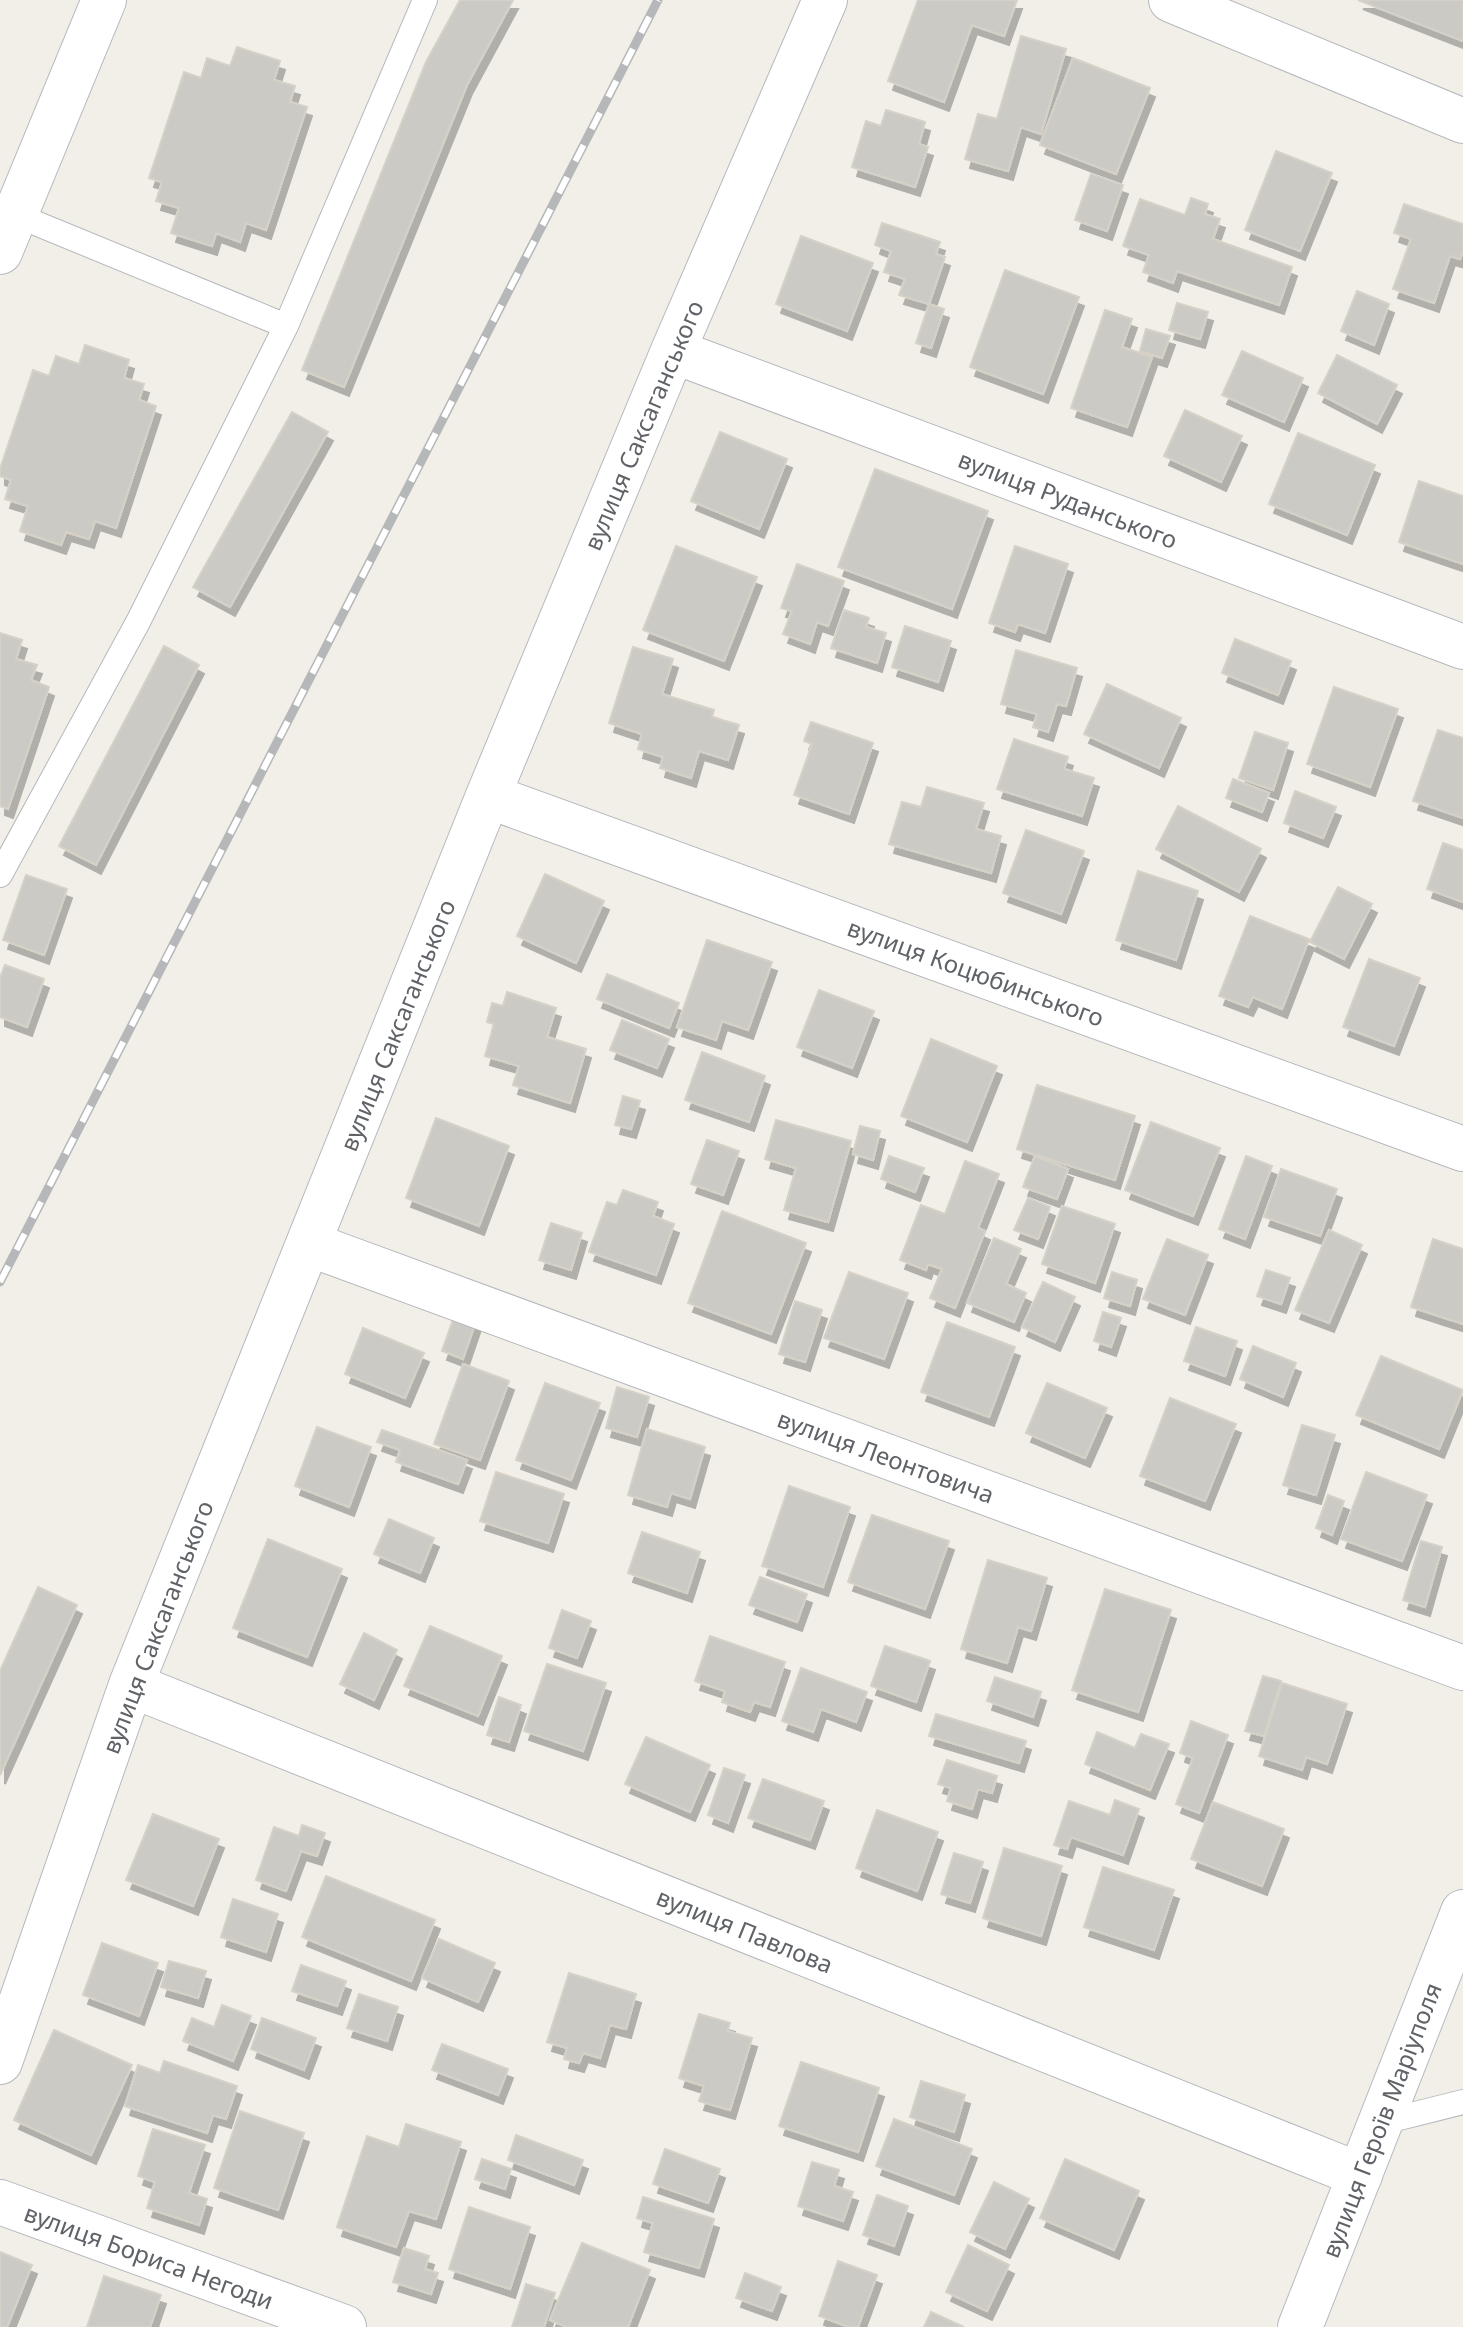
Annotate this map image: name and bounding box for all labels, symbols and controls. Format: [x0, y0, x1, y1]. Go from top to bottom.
street label: вулиця Саксаганського [575, 295, 711, 555]
street label: вулиця Руданського [954, 442, 1182, 556]
street label: вулиця Саксаганського [331, 894, 463, 1156]
street label: вулиця Коцюбинського [843, 910, 1109, 1034]
street label: вулиця Леонтовича [773, 1401, 999, 1511]
street label: вулиця Саксаганського [93, 1496, 221, 1758]
street label: вулиця Павлова [652, 1880, 838, 1980]
street label: вулиця Героїв Маріуполя [1313, 1978, 1449, 2262]
street label: вулиця Бориса Негоди [20, 2196, 278, 2316]

